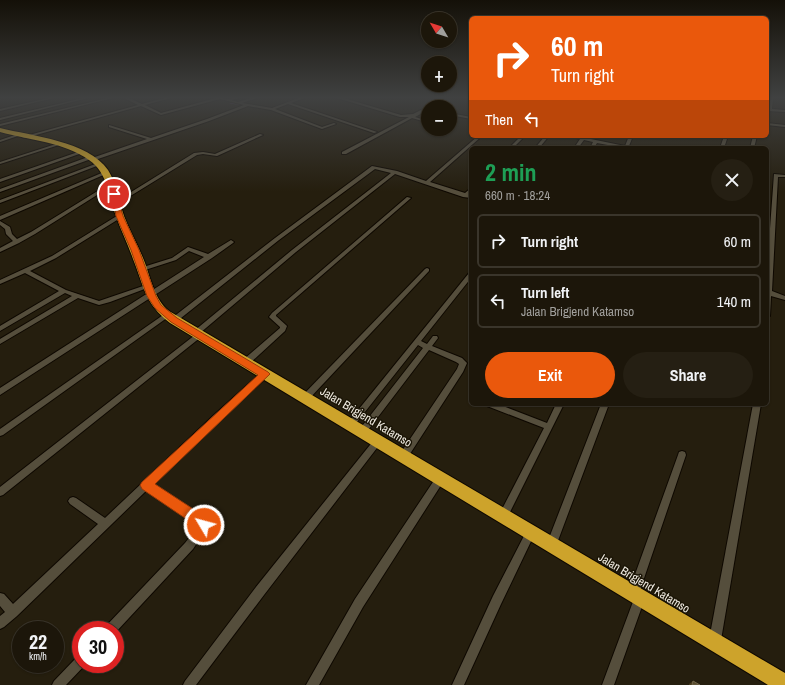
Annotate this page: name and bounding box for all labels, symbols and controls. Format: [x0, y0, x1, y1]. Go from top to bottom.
north arrow [421, 12, 457, 48]
map controls [421, 12, 457, 136]
text: 60 m [551, 27, 603, 65]
icon: right [485, 32, 537, 84]
button: + [421, 56, 457, 92]
text: Turn right [551, 63, 614, 88]
button: − [421, 100, 457, 136]
icon: left [521, 108, 543, 130]
text: Then [485, 109, 513, 130]
text: 2 min [485, 156, 536, 188]
button: close [711, 159, 753, 201]
pin [97, 177, 131, 211]
icon: arrive [103, 183, 125, 205]
text: 660 m · 18:24 [485, 187, 550, 204]
icon: right [487, 230, 509, 252]
text: Turn right [521, 231, 578, 252]
text: 60 m [724, 231, 751, 252]
text: Turn left [521, 282, 569, 303]
icon: left [487, 290, 509, 312]
text: 140 m [717, 291, 751, 312]
text: Jalan Brigjend Katamso [521, 303, 634, 320]
button: Exit [485, 352, 615, 398]
button: Share [623, 352, 753, 398]
street label: Jalan Brigjend Katamso [317, 383, 415, 451]
position arrow [183, 504, 225, 546]
street label: Jalan Brigjend Katamso [595, 549, 693, 617]
speed limit sign: 30 [72, 621, 124, 673]
text: 22 [29, 628, 47, 655]
text: km/h [29, 650, 47, 663]

